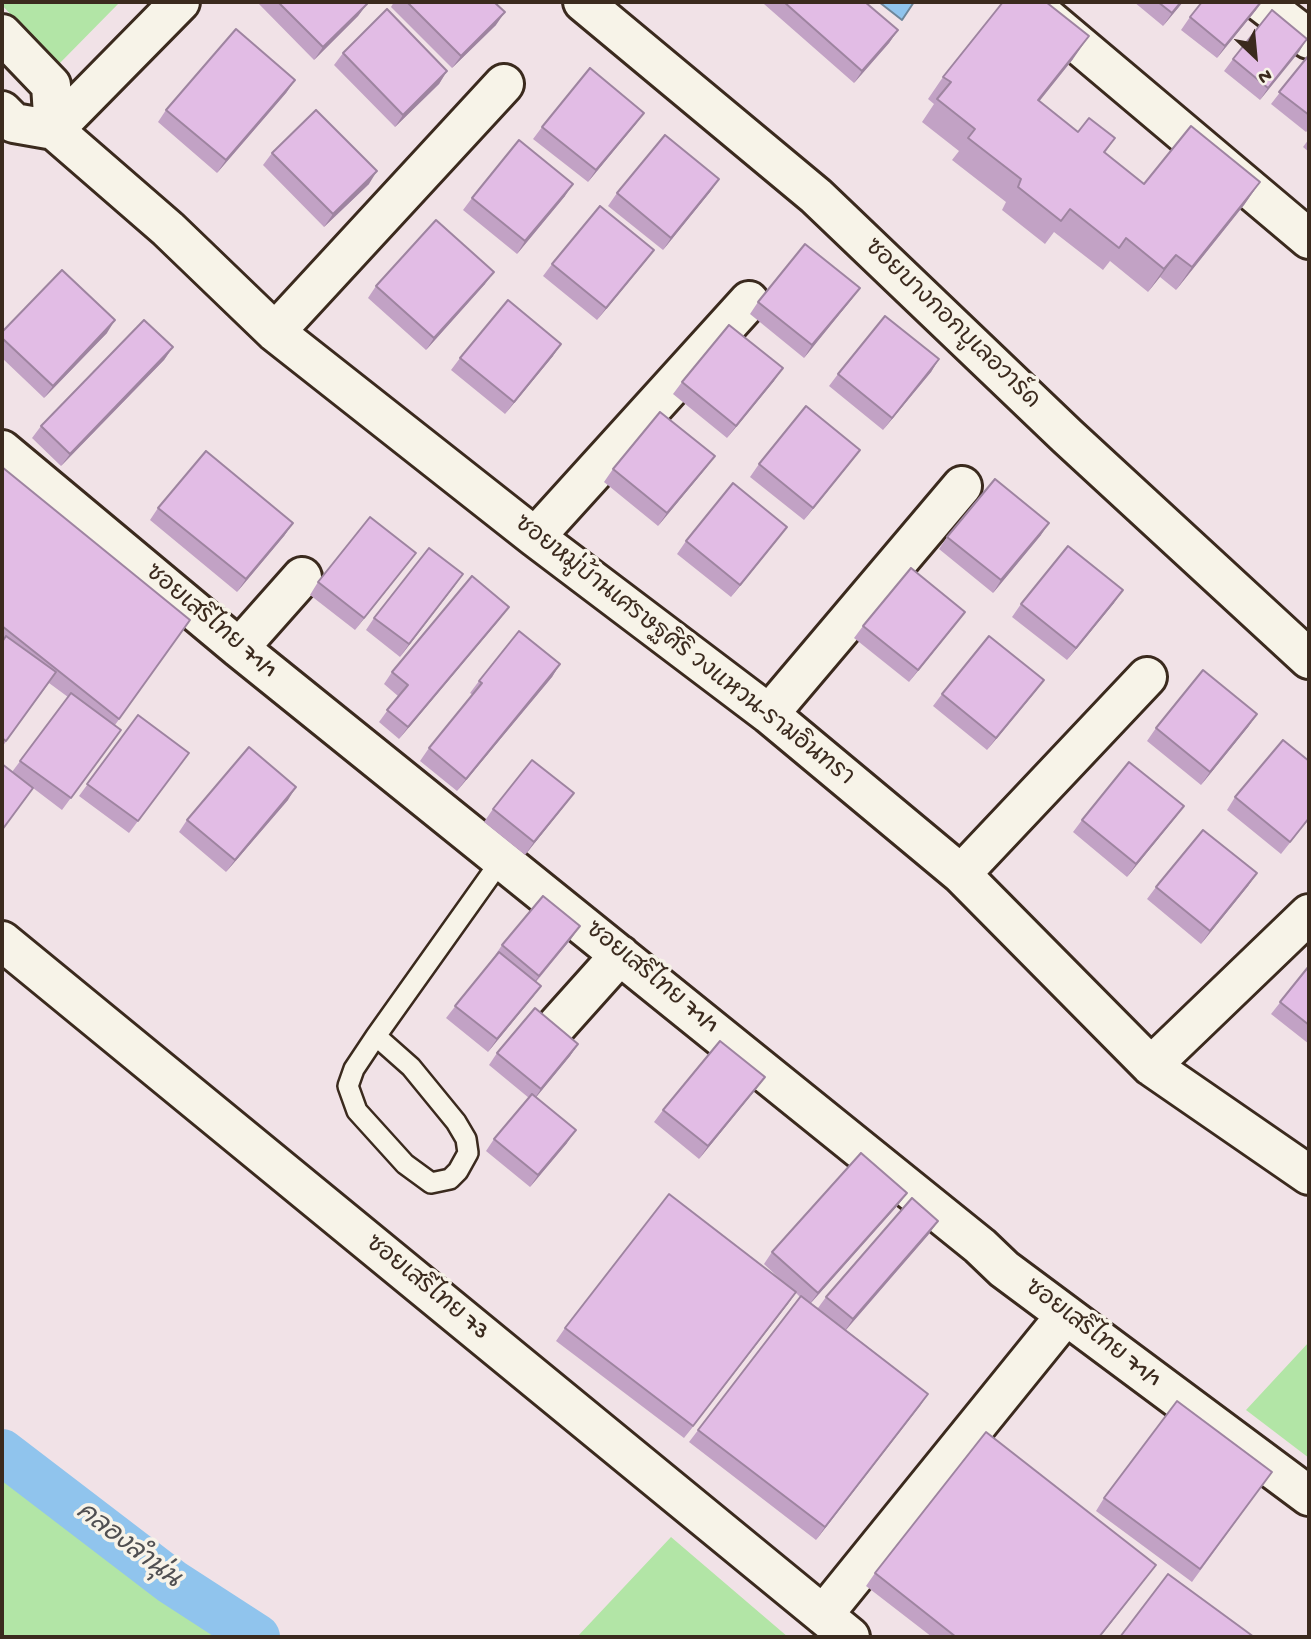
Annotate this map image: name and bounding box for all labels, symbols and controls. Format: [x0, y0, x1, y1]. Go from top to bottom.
north arrow [1220, 21, 1290, 91]
text: N [1254, 62, 1275, 88]
street label: ซอยบางกอกบูเลอวาร์ด [857, 234, 1045, 416]
street label: ซอยหมู่บ้านเศรษฐศิริ วงแหวน-รามอินทรา [508, 510, 858, 794]
street label: ซอยเสรีไทย 71/1 [138, 559, 282, 687]
street label: ซอยเสรีไทย 71/1 [578, 916, 724, 1042]
street label: ซอยเสรีไทย 73 [358, 1230, 494, 1348]
street label: ซอยเสรีไทย 71/1 [1018, 1274, 1166, 1396]
water label: คลองลำนุ่น [69, 1498, 185, 1596]

